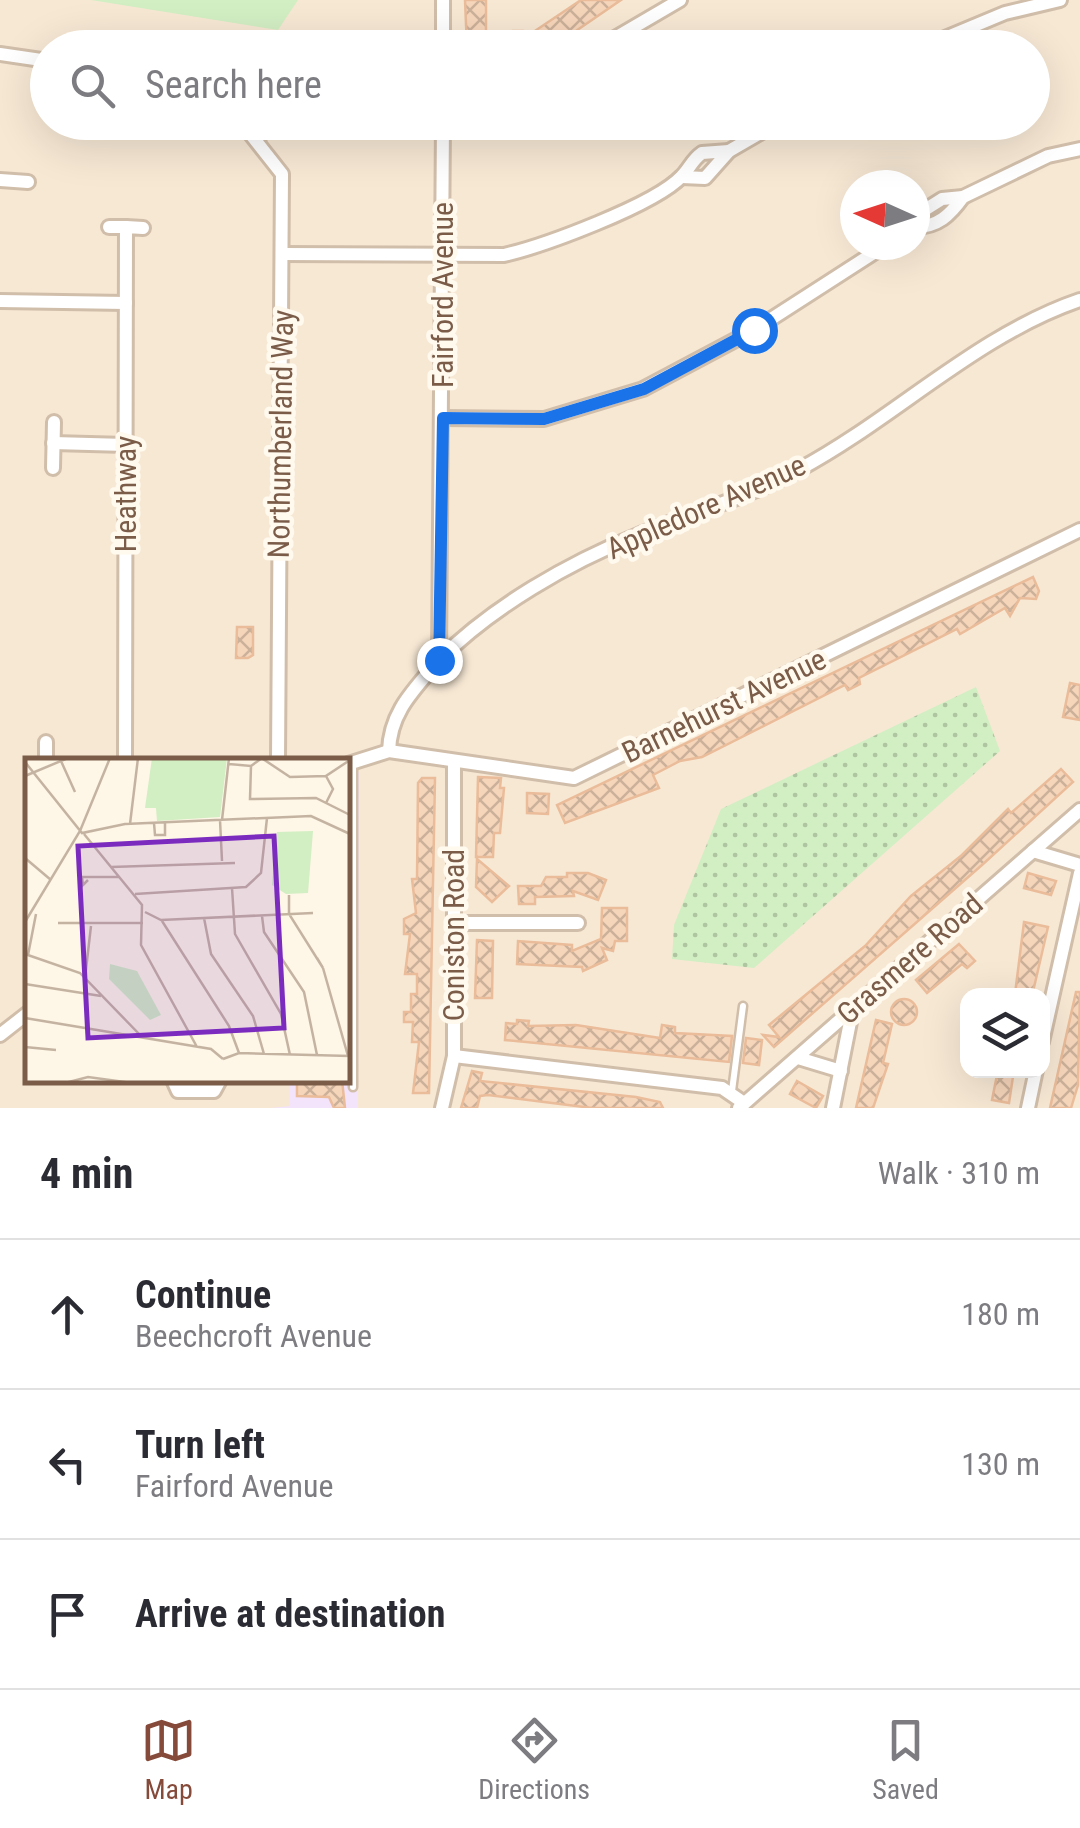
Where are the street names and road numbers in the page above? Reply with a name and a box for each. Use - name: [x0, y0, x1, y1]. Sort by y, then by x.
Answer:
- street label: Fairford Avenue: [425, 202, 460, 388]
- street label: Northumberland Way: [261, 309, 300, 559]
- street label: Heathway: [108, 436, 143, 552]
- street label: Appledore Avenue: [601, 447, 811, 566]
- street label: Barnehurst Avenue: [616, 641, 831, 770]
- street label: Coniston Road: [436, 849, 471, 1021]
- street label: Grasmere Road: [830, 886, 989, 1031]

